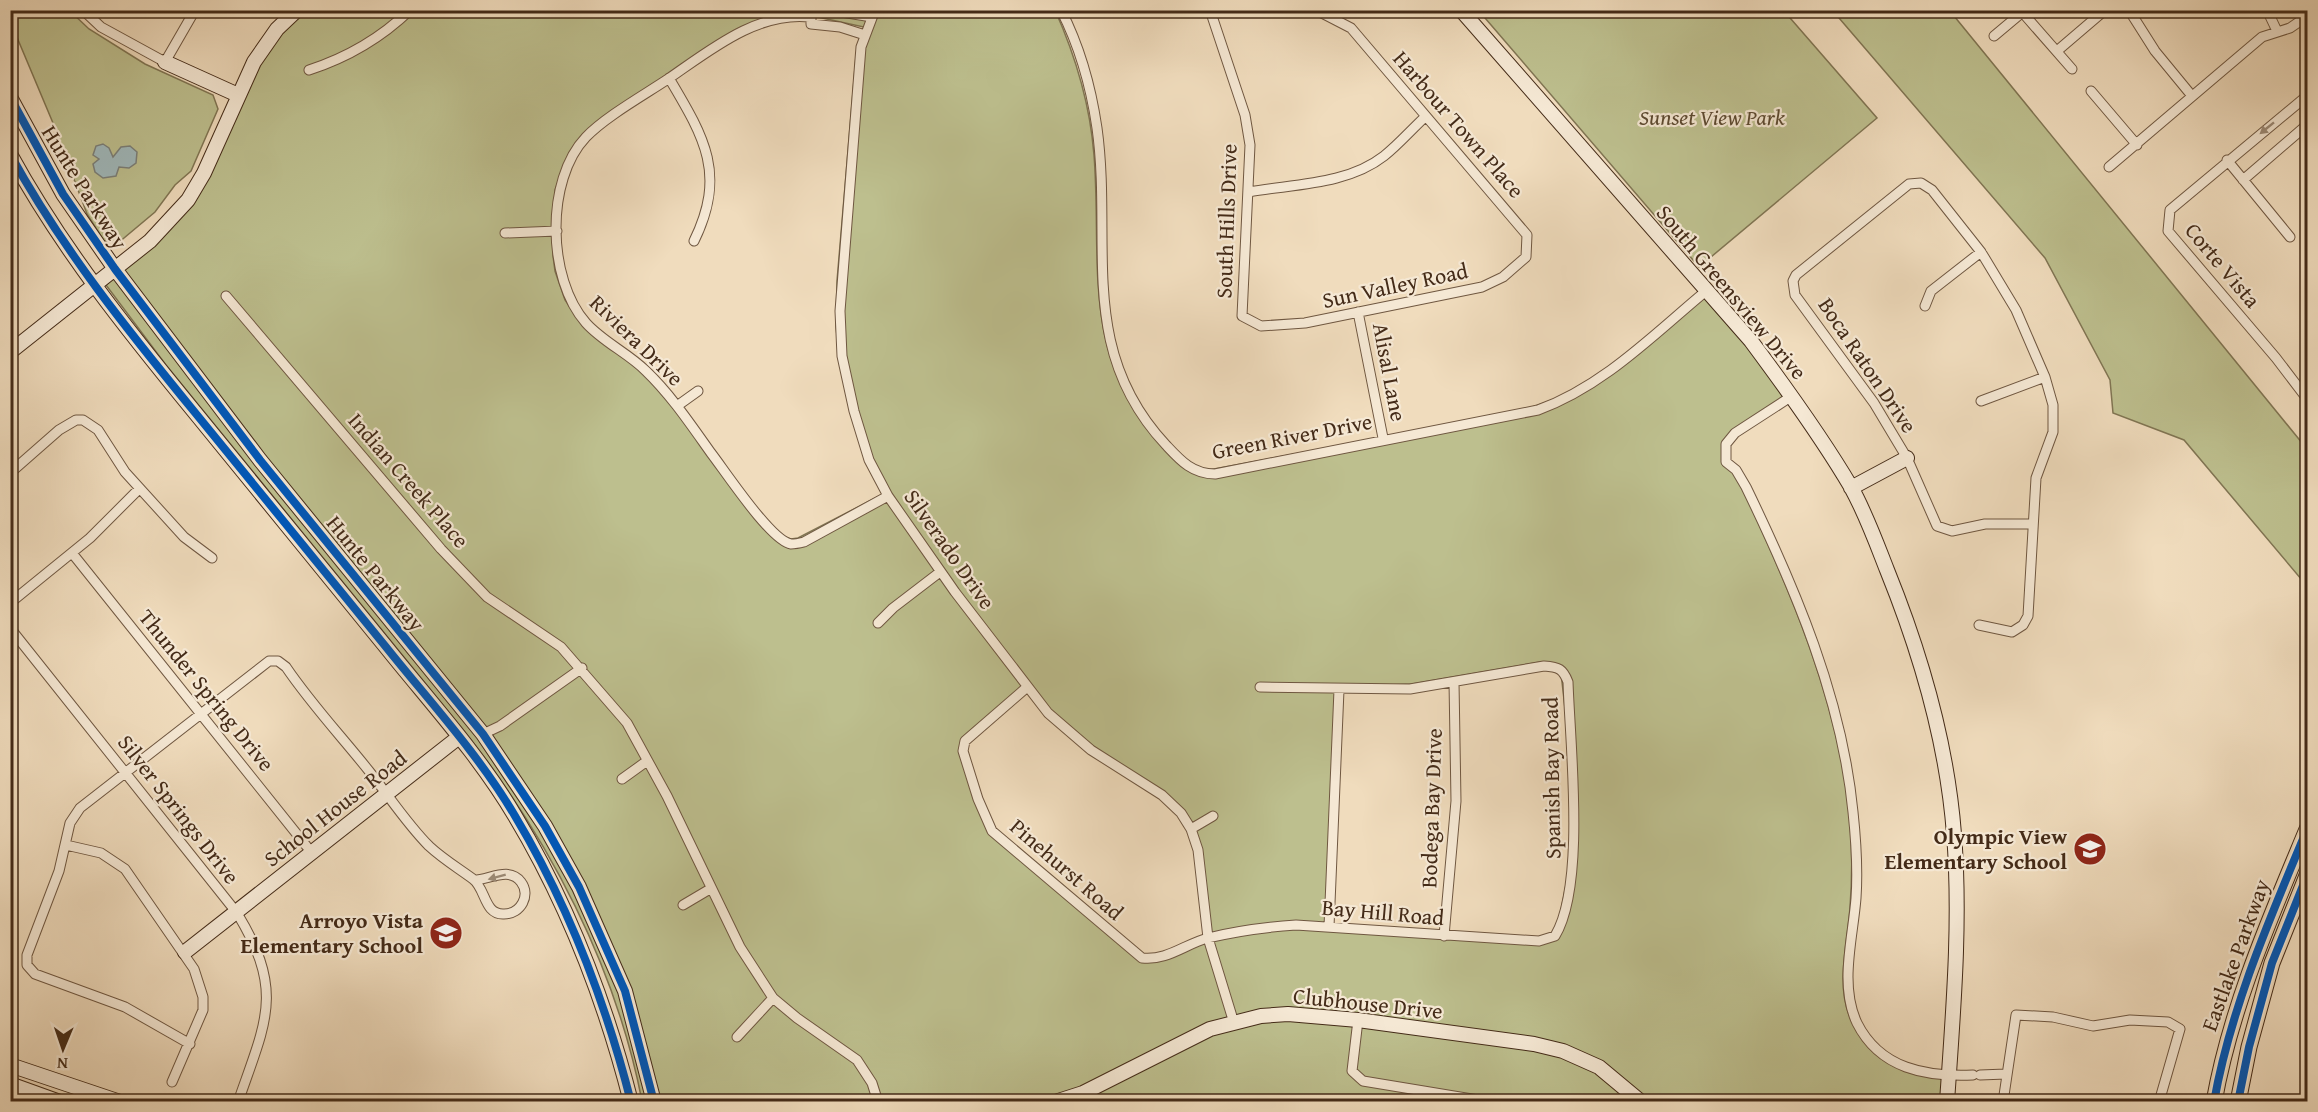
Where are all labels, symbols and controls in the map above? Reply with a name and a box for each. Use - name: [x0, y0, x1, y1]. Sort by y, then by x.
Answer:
- street label: Harbour Town Place: [1386, 43, 1532, 205]
- park label: Sunset View Park: [1639, 101, 1786, 133]
- street label: Hunte Parkway: [34, 119, 136, 255]
- one-way arrow: [2259, 121, 2275, 134]
- street label: South Hills Drive: [1207, 143, 1245, 299]
- street label: South Greensview Drive: [1649, 198, 1815, 386]
- street label: Corte Vista: [2178, 215, 2269, 315]
- street label: Sun Valley Road: [1319, 254, 1471, 316]
- street label: Riviera Drive: [583, 287, 691, 393]
- street label: Boca Raton Drive: [1811, 291, 1925, 439]
- street label: Alisal Lane: [1365, 320, 1415, 424]
- street label: Indian Creek Place: [341, 405, 477, 555]
- street label: Green River Drive: [1209, 405, 1375, 467]
- street label: Silverado Drive: [897, 482, 1003, 616]
- street label: Hunte Parkway: [319, 508, 433, 638]
- street label: Thunder Spring Drive: [132, 602, 282, 778]
- street label: Spanish Bay Road: [1534, 696, 1568, 859]
- street label: Silver Springs Drive: [110, 727, 248, 891]
- street label: Bodega Bay Drive: [1412, 727, 1450, 889]
- street label: School House Road: [257, 742, 413, 874]
- street label: Pinehurst Road: [1003, 811, 1131, 928]
- place label: Olympic View Elementary School: [1885, 820, 2067, 877]
- school or university icon: Olympic View Elementary School: [2072, 831, 2108, 867]
- one-way arrow: [488, 872, 506, 882]
- street label: Eastlake Parkway: [2193, 874, 2277, 1035]
- street label: Bay Hill Road: [1320, 891, 1446, 933]
- place label: Arroyo Vista Elementary School: [241, 904, 424, 961]
- school or university icon: Arroyo Vista Elementary School: [428, 915, 464, 951]
- street label: Clubhouse Drive: [1292, 979, 1444, 1027]
- north arrow: [33, 1019, 93, 1079]
- text: N: [56, 1052, 68, 1076]

